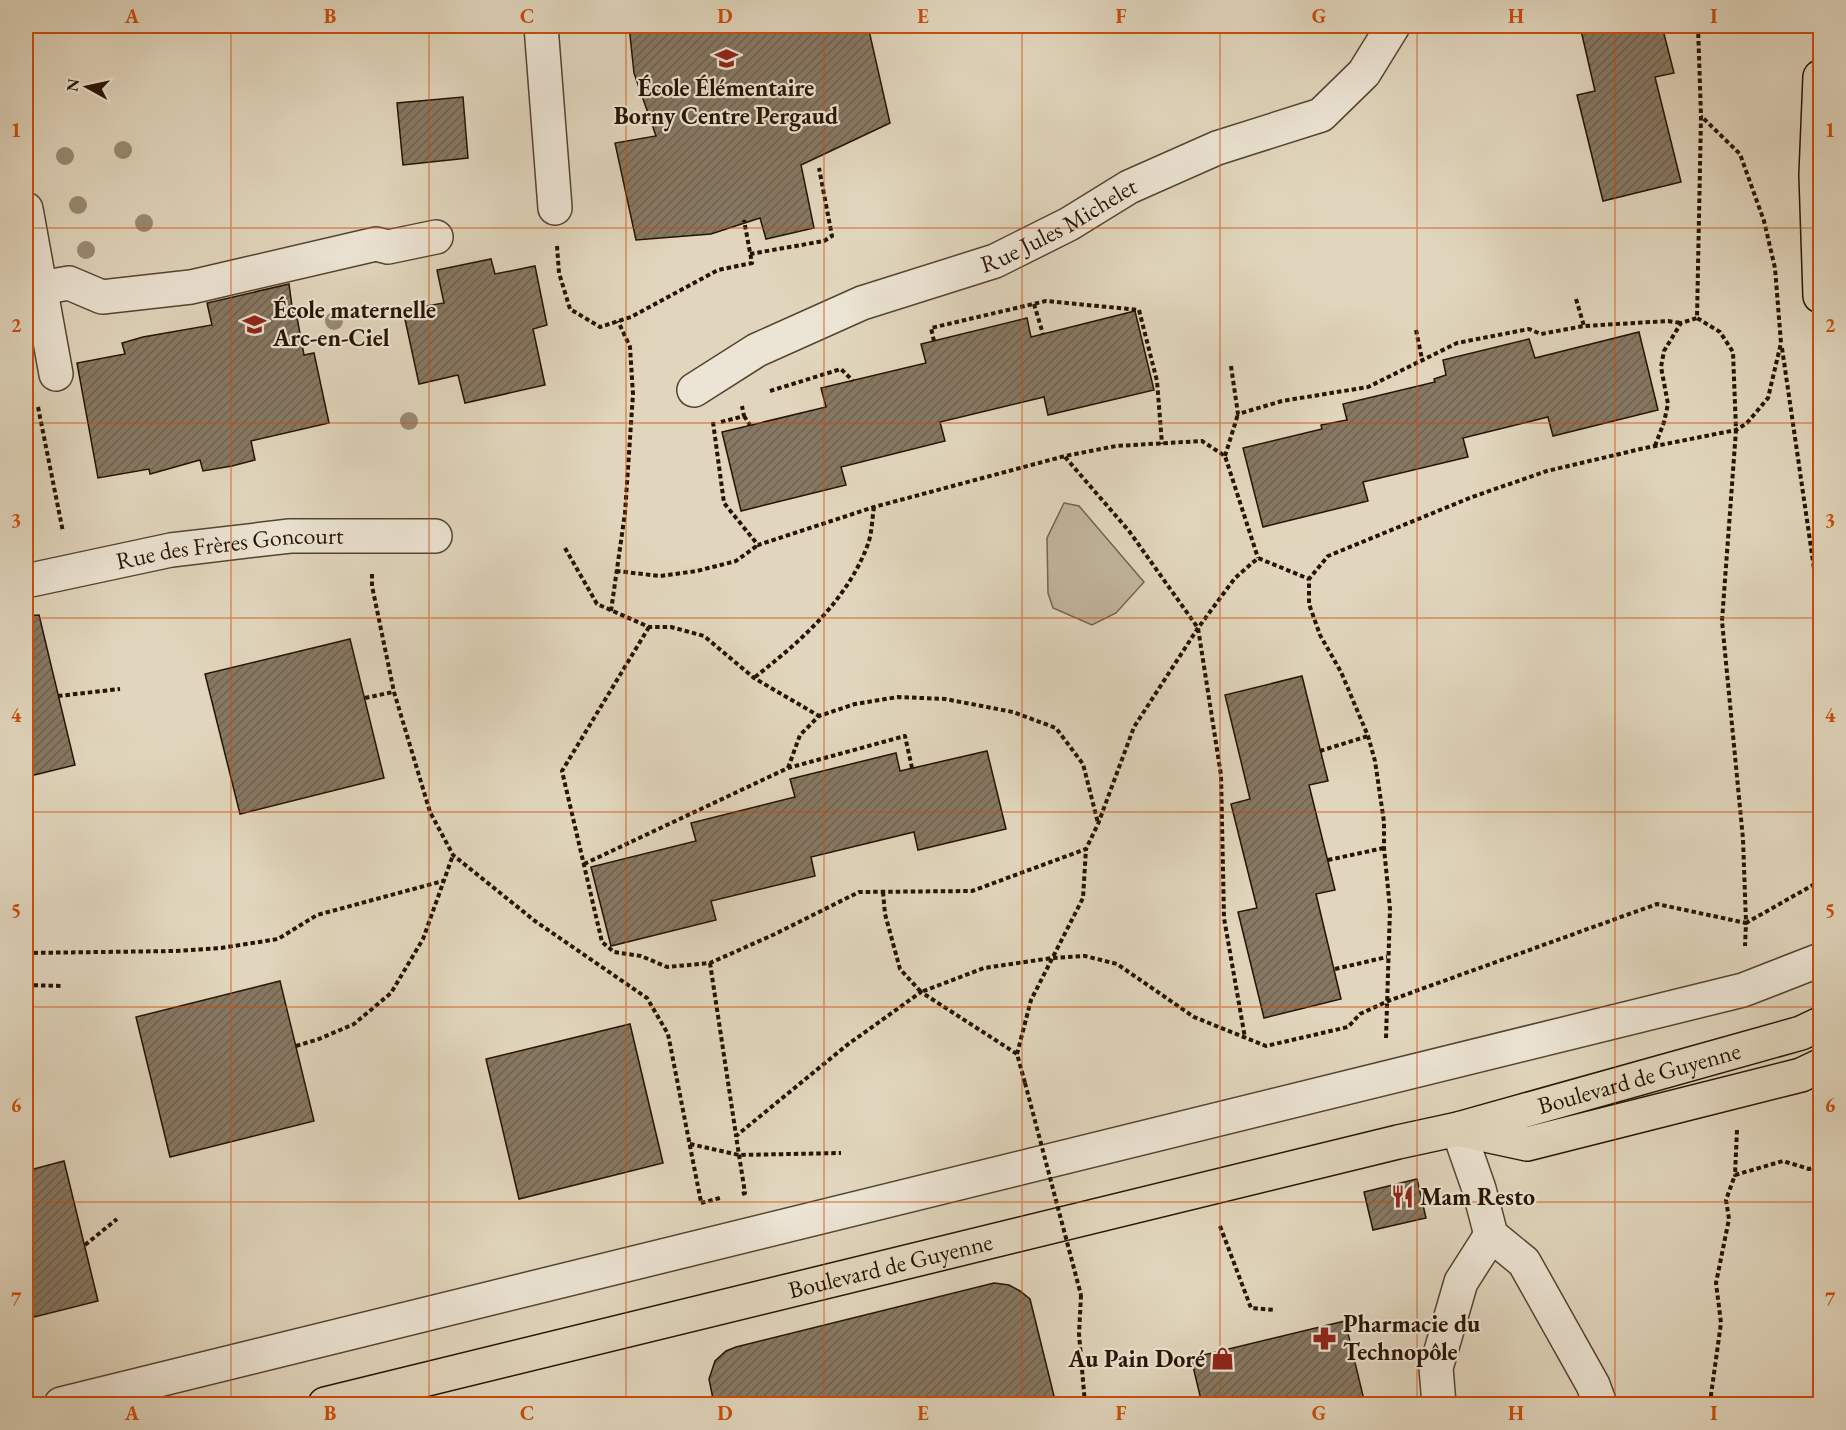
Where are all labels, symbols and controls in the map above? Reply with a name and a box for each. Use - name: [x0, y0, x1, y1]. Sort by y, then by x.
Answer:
- text: A: [124, 3, 140, 29]
- text: B: [324, 3, 336, 29]
- text: C: [520, 3, 534, 29]
- text: D: [717, 3, 733, 29]
- text: E: [917, 3, 929, 29]
- text: F: [1116, 3, 1127, 29]
- text: G: [1312, 3, 1326, 29]
- text: H: [1508, 3, 1524, 29]
- text: I: [1710, 3, 1718, 29]
- school or university icon: École Élémentaire Borny Centre Pergaud: [713, 45, 739, 71]
- north arrow: [57, 57, 117, 117]
- place label: École Élémentaire Borny Centre Pergaud: [614, 72, 839, 132]
- text: N: [61, 77, 84, 93]
- text: 1: [11, 117, 21, 143]
- text: 1: [1825, 117, 1835, 143]
- street label: Rue Jules Michelet: [977, 169, 1142, 280]
- place label: École maternelle Arc-en-Ciel: [272, 294, 436, 353]
- school or university icon: École maternelle Arc-en-Ciel: [242, 311, 268, 337]
- text: 2: [11, 312, 22, 338]
- text: 2: [1825, 312, 1836, 338]
- text: 3: [11, 507, 21, 533]
- text: 3: [1825, 507, 1835, 533]
- street label: Rue des Frères Goncourt: [113, 520, 344, 576]
- text: 4: [11, 702, 22, 728]
- text: 4: [1825, 702, 1836, 728]
- text: 5: [11, 897, 21, 923]
- text: 5: [1825, 897, 1835, 923]
- street label: Boulevard de Guyenne: [1534, 1035, 1744, 1121]
- text: 6: [11, 1092, 22, 1118]
- text: 6: [1825, 1092, 1836, 1118]
- place label: Mam Resto: [1420, 1181, 1535, 1212]
- restaurant icon: Mam Resto: [1389, 1184, 1415, 1210]
- street label: Boulevard de Guyenne: [785, 1226, 995, 1305]
- text: 7: [11, 1286, 22, 1312]
- text: 7: [1825, 1286, 1836, 1312]
- place label: Pharmacie du Technopôle: [1343, 1308, 1481, 1367]
- pharmacy icon: Pharmacie du Technopôle: [1312, 1325, 1338, 1351]
- place label: Au Pain Doré: [1067, 1343, 1205, 1374]
- shop icon: Au Pain Doré: [1210, 1346, 1236, 1372]
- text: A: [124, 1400, 140, 1426]
- text: B: [324, 1400, 336, 1426]
- text: C: [520, 1400, 534, 1426]
- text: D: [717, 1400, 733, 1426]
- text: E: [917, 1400, 929, 1426]
- text: F: [1116, 1400, 1127, 1426]
- text: G: [1312, 1400, 1326, 1426]
- text: H: [1508, 1400, 1524, 1426]
- text: I: [1710, 1400, 1718, 1426]

